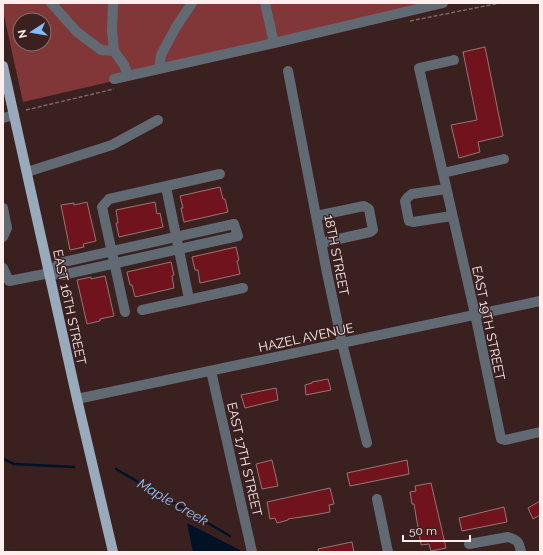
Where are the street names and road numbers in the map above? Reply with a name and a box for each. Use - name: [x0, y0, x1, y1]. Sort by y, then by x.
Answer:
- street label: 18TH STREET: [321, 213, 352, 297]
- street label: EAST 16TH STREET: [50, 248, 89, 366]
- street label: EAST 19TH STREET: [469, 265, 508, 382]
- street label: HAZEL AVENUE: [257, 320, 355, 355]
- street label: EAST 17TH STREET: [224, 401, 265, 518]

